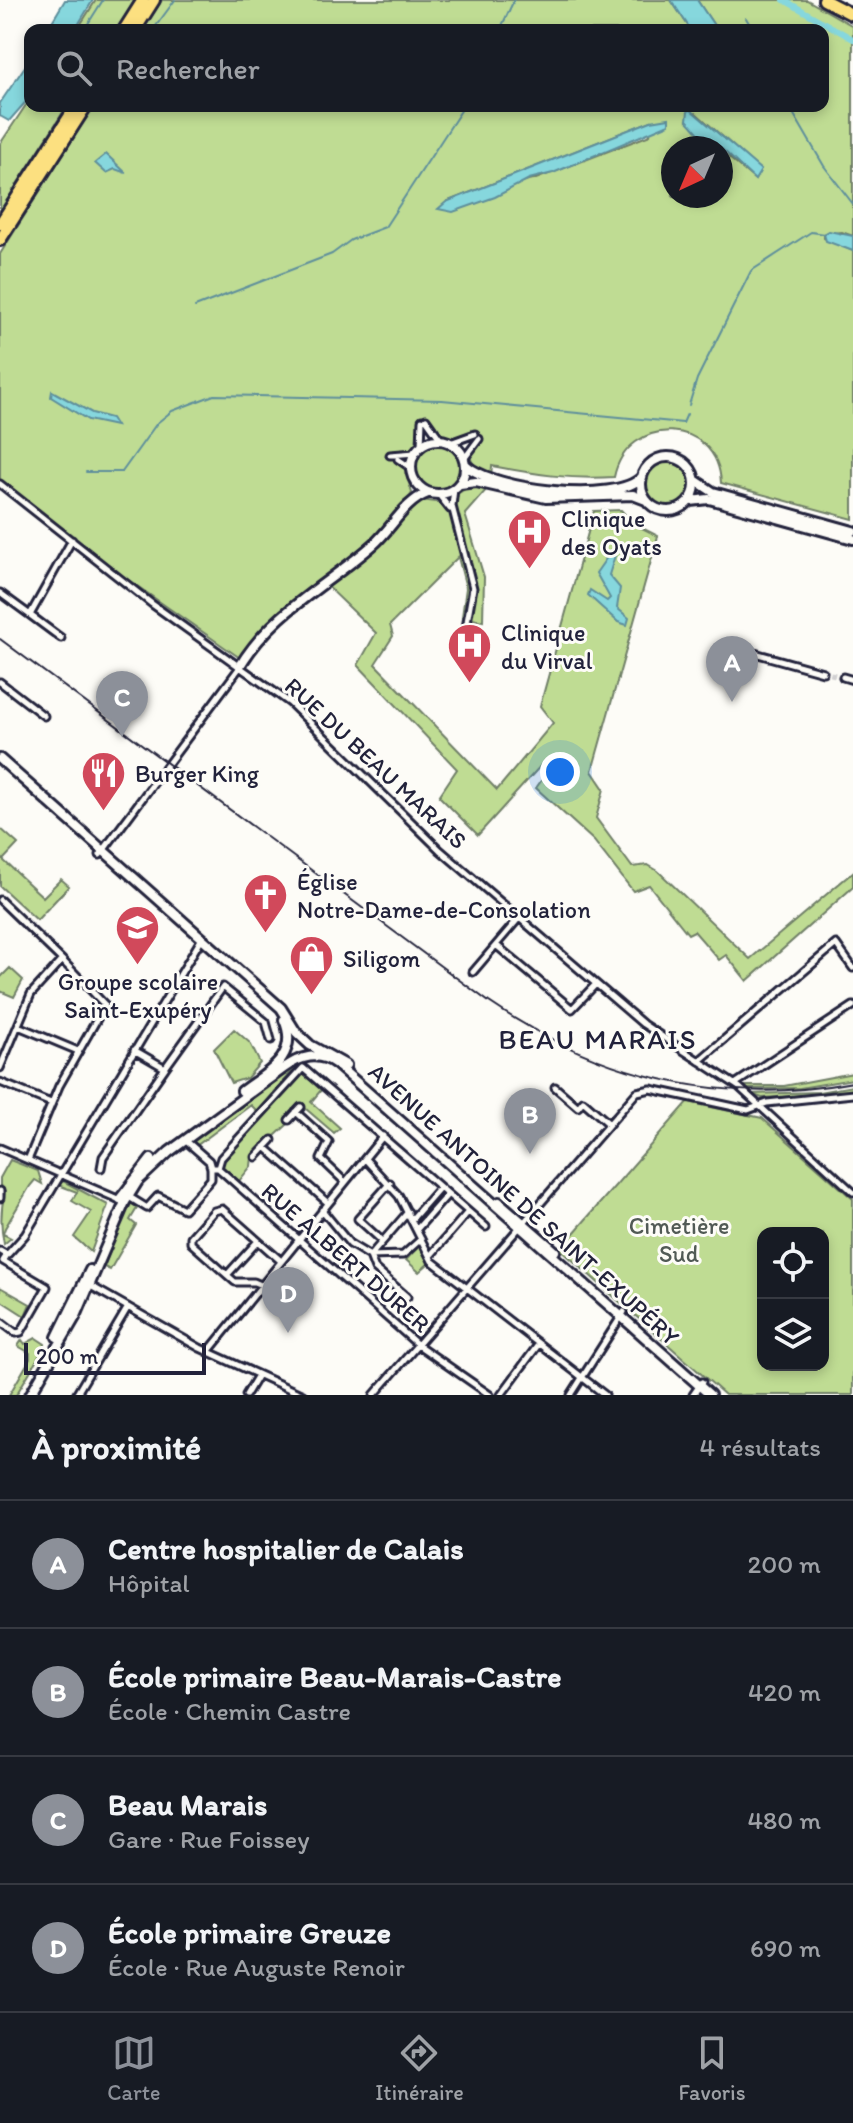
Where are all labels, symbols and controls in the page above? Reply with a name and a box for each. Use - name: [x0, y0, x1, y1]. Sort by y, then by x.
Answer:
- search box: [24, 24, 829, 112]
- icon: search: [52, 46, 96, 90]
- text: Rechercher: [116, 50, 260, 87]
- north arrow: [661, 136, 733, 208]
- place label: Clinique des Oyats: [561, 504, 662, 561]
- hospital icon: Clinique des Oyats: [506, 508, 554, 571]
- place label: Clinique du Virval: [501, 618, 593, 675]
- hospital icon: Clinique du Virval: [446, 622, 494, 685]
- pin: A: [706, 636, 758, 702]
- pin: C: [96, 671, 148, 737]
- street label: RUE DU BEAU MARAIS: [279, 671, 473, 855]
- restaurant icon: Burger King: [80, 749, 128, 812]
- your location: [540, 752, 580, 792]
- place label: Burger King: [135, 759, 260, 788]
- place label: Église Notre-Dame-de-Consolation: [297, 867, 591, 924]
- church icon: Église Notre-Dame-de-Consolation: [242, 871, 290, 934]
- school or university icon: Groupe scolaire Saint-Exupéry: [114, 903, 162, 966]
- shop icon: Siligom: [288, 934, 336, 997]
- place label: Siligom: [343, 944, 420, 973]
- place label: Groupe scolaire Saint-Exupéry: [58, 967, 218, 1024]
- district label: BEAU MARAIS: [499, 1022, 697, 1056]
- street label: AVENUE ANTOINE DE SAINT-EXUPÉRY: [363, 1057, 686, 1352]
- pin: B: [504, 1088, 556, 1154]
- street label: RUE ALBERT DURER: [256, 1176, 436, 1338]
- park label: Cimetière Sud: [629, 1211, 729, 1268]
- map controls: [757, 1227, 829, 1371]
- button: locate: [757, 1227, 829, 1299]
- pin: D: [262, 1267, 314, 1333]
- button: layers: [757, 1299, 829, 1371]
- scale bar: [24, 1339, 206, 1375]
- text: 200 m: [36, 1343, 98, 1370]
- text: À proximité: [32, 1427, 201, 1468]
- text: 4 résultats: [700, 1431, 821, 1463]
- text: Centre hospitalier de Calais: [108, 1530, 464, 1567]
- text: A: [50, 1548, 66, 1580]
- text: 200 m: [748, 1548, 821, 1580]
- text: Hôpital: [108, 1567, 190, 1599]
- text: École primaire Beau-Marais-Castre: [108, 1658, 561, 1695]
- text: B: [50, 1676, 66, 1708]
- text: 420 m: [748, 1676, 821, 1708]
- text: École · Chemin Castre: [108, 1695, 351, 1727]
- text: Beau Marais: [108, 1786, 267, 1823]
- text: C: [50, 1804, 66, 1836]
- text: 480 m: [747, 1804, 821, 1836]
- text: Gare · Rue Foissey: [108, 1823, 310, 1855]
- text: École primaire Greuze: [108, 1914, 391, 1951]
- text: D: [49, 1932, 67, 1964]
- text: 690 m: [750, 1932, 821, 1964]
- text: École · Rue Auguste Renoir: [108, 1951, 405, 1983]
- tab: Carte: [107, 2031, 160, 2106]
- tab: Itinéraire: [375, 2031, 464, 2106]
- tab: Favoris: [679, 2031, 746, 2106]

